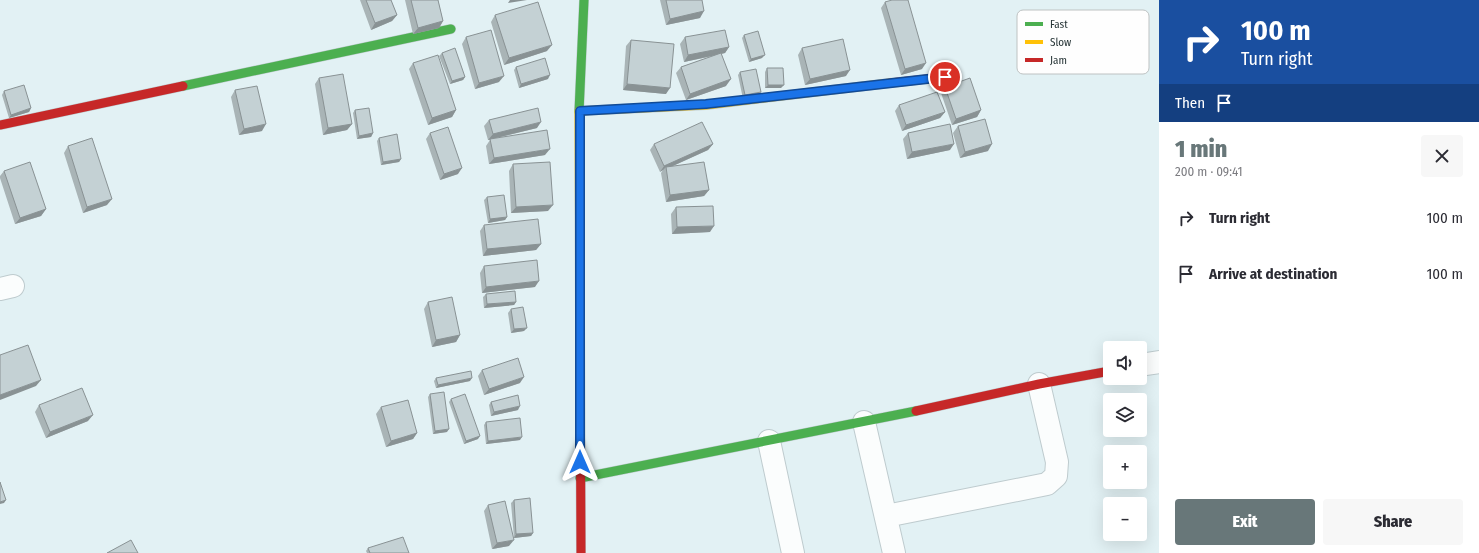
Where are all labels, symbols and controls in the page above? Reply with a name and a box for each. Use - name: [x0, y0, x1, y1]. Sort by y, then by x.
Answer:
- legend: [1017, 10, 1149, 74]
- text: 100 m: [1241, 14, 1311, 47]
- icon: right: [1175, 16, 1227, 68]
- text: Fast: [1050, 18, 1068, 31]
- text: Slow: [1050, 36, 1071, 49]
- text: Turn right: [1241, 48, 1313, 70]
- text: Jam: [1050, 54, 1067, 67]
- pin: [928, 60, 962, 94]
- icon: arrive: [934, 66, 956, 88]
- icon: arrive: [1213, 92, 1235, 114]
- text: Then: [1175, 94, 1205, 112]
- text: 1 min: [1175, 135, 1227, 163]
- button: close: [1421, 135, 1463, 177]
- text: 200 m · 09:41: [1175, 164, 1243, 179]
- icon: right: [1175, 207, 1197, 229]
- text: Turn right: [1209, 209, 1270, 227]
- text: 100 m: [1426, 209, 1463, 227]
- icon: arrive: [1175, 263, 1197, 285]
- text: Arrive at destination: [1209, 265, 1337, 283]
- text: 100 m: [1426, 265, 1463, 283]
- map controls: [1103, 341, 1147, 541]
- button: sound: [1103, 341, 1147, 385]
- button: layers: [1103, 393, 1147, 437]
- position arrow: [559, 441, 601, 483]
- button: +: [1103, 445, 1147, 489]
- button: −: [1103, 497, 1147, 541]
- button: Exit: [1175, 499, 1315, 545]
- button: Share: [1323, 499, 1463, 545]

